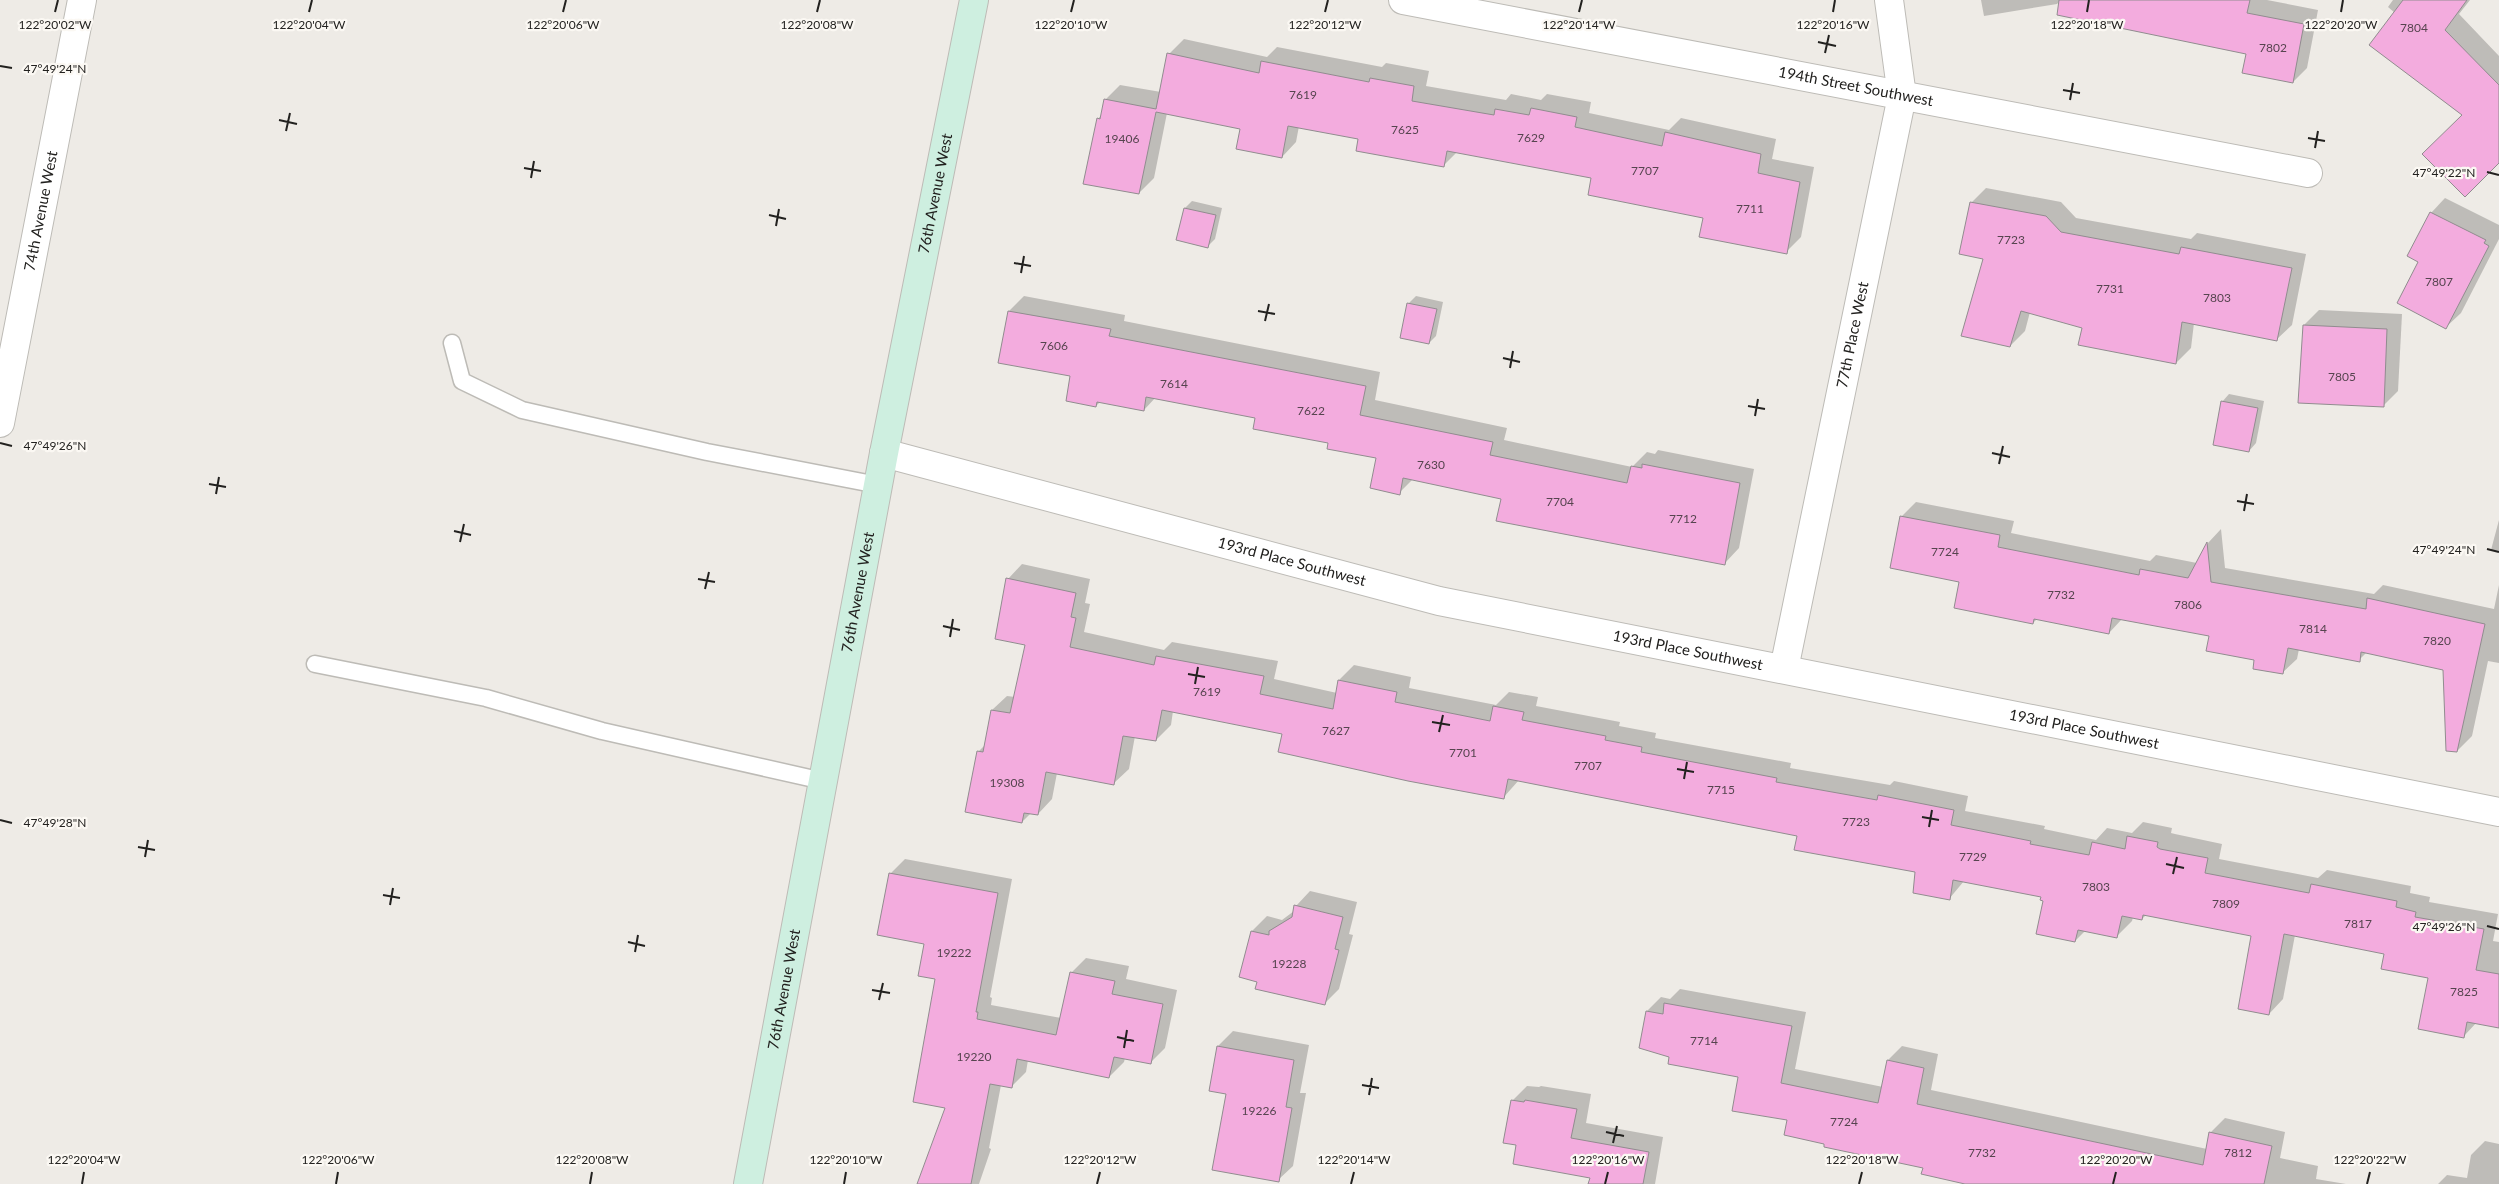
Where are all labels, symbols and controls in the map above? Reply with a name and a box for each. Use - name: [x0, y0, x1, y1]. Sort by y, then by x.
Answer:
- text: 122°20'02"W: [18, 17, 92, 32]
- text: 122°20'04"W: [272, 17, 346, 32]
- text: 122°20'06"W: [526, 17, 600, 32]
- text: 122°20'08"W: [780, 17, 854, 32]
- text: 122°20'10"W: [1034, 17, 1108, 32]
- text: 122°20'12"W: [1288, 17, 1362, 32]
- text: 122°20'14"W: [1542, 17, 1616, 32]
- text: 122°20'16"W: [1796, 17, 1870, 32]
- text: 122°20'18"W: [2050, 17, 2124, 32]
- text: 122°20'20"W: [2304, 17, 2378, 32]
- house number: 7804: [2400, 20, 2428, 35]
- house number: 7802: [2259, 40, 2287, 55]
- text: 47°49'24"N: [24, 61, 86, 76]
- street label: 194th Street Southwest: [1777, 62, 1936, 109]
- house number: 7619: [1289, 87, 1317, 102]
- house number: 7625: [1391, 122, 1419, 137]
- house number: 7629: [1517, 130, 1545, 145]
- street label: 76th Avenue West: [914, 131, 955, 255]
- house number: 19406: [1105, 131, 1139, 146]
- street label: 74th Avenue West: [20, 148, 61, 273]
- house number: 7707: [1631, 163, 1659, 178]
- text: 47°49'22"N: [2413, 165, 2475, 180]
- house number: 7711: [1736, 201, 1764, 216]
- house number: 7723: [1997, 232, 2025, 247]
- house number: 7807: [2425, 274, 2453, 289]
- street label: 77th Place West: [1832, 279, 1872, 390]
- house number: 7731: [2096, 281, 2124, 296]
- house number: 7803: [2203, 290, 2231, 305]
- house number: 7606: [1040, 338, 1068, 353]
- house number: 7805: [2328, 369, 2356, 384]
- house number: 7614: [1160, 376, 1188, 391]
- house number: 7622: [1297, 403, 1325, 418]
- text: 47°49'26"N: [24, 438, 86, 453]
- house number: 7630: [1417, 457, 1445, 472]
- house number: 7704: [1546, 494, 1574, 509]
- house number: 7712: [1669, 511, 1697, 526]
- street label: 76th Avenue West: [837, 530, 877, 654]
- street label: 193rd Place Southwest: [1216, 532, 1369, 589]
- text: 47°49'24"N: [2413, 542, 2475, 557]
- house number: 7724: [1931, 544, 1959, 559]
- house number: 7732: [2047, 587, 2075, 602]
- house number: 7806: [2174, 597, 2202, 612]
- house number: 7814: [2299, 621, 2327, 636]
- street label: 193rd Place Southwest: [1611, 626, 1765, 673]
- house number: 7820: [2423, 633, 2451, 648]
- house number: 7619: [1193, 684, 1221, 699]
- street label: 193rd Place Southwest: [2008, 705, 2161, 752]
- house number: 7627: [1322, 723, 1350, 738]
- house number: 7701: [1449, 745, 1477, 760]
- house number: 7707: [1574, 758, 1602, 773]
- house number: 19308: [990, 775, 1024, 790]
- house number: 7715: [1707, 782, 1735, 797]
- house number: 7723: [1842, 814, 1870, 829]
- text: 47°49'28"N: [24, 815, 86, 830]
- house number: 7729: [1959, 849, 1987, 864]
- house number: 7803: [2082, 879, 2110, 894]
- house number: 7809: [2212, 896, 2240, 911]
- house number: 7817: [2344, 916, 2372, 931]
- text: 47°49'26"N: [2413, 919, 2475, 934]
- street label: 76th Avenue West: [763, 927, 803, 1051]
- house number: 19222: [937, 945, 971, 960]
- house number: 19228: [1272, 956, 1306, 971]
- house number: 7825: [2450, 984, 2478, 999]
- house number: 7714: [1690, 1033, 1718, 1048]
- house number: 19220: [957, 1049, 991, 1064]
- house number: 19226: [1242, 1103, 1276, 1118]
- house number: 7724: [1830, 1114, 1858, 1129]
- house number: 7732: [1968, 1145, 1996, 1160]
- house number: 7812: [2224, 1145, 2252, 1160]
- text: 122°20'04"W: [47, 1152, 121, 1167]
- text: 122°20'06"W: [301, 1152, 375, 1167]
- text: 122°20'08"W: [555, 1152, 629, 1167]
- text: 122°20'10"W: [809, 1152, 883, 1167]
- text: 122°20'12"W: [1063, 1152, 1137, 1167]
- text: 122°20'14"W: [1317, 1152, 1391, 1167]
- text: 122°20'16"W: [1571, 1152, 1645, 1167]
- text: 122°20'18"W: [1825, 1152, 1899, 1167]
- text: 122°20'20"W: [2079, 1152, 2153, 1167]
- text: 122°20'22"W: [2333, 1152, 2407, 1167]

